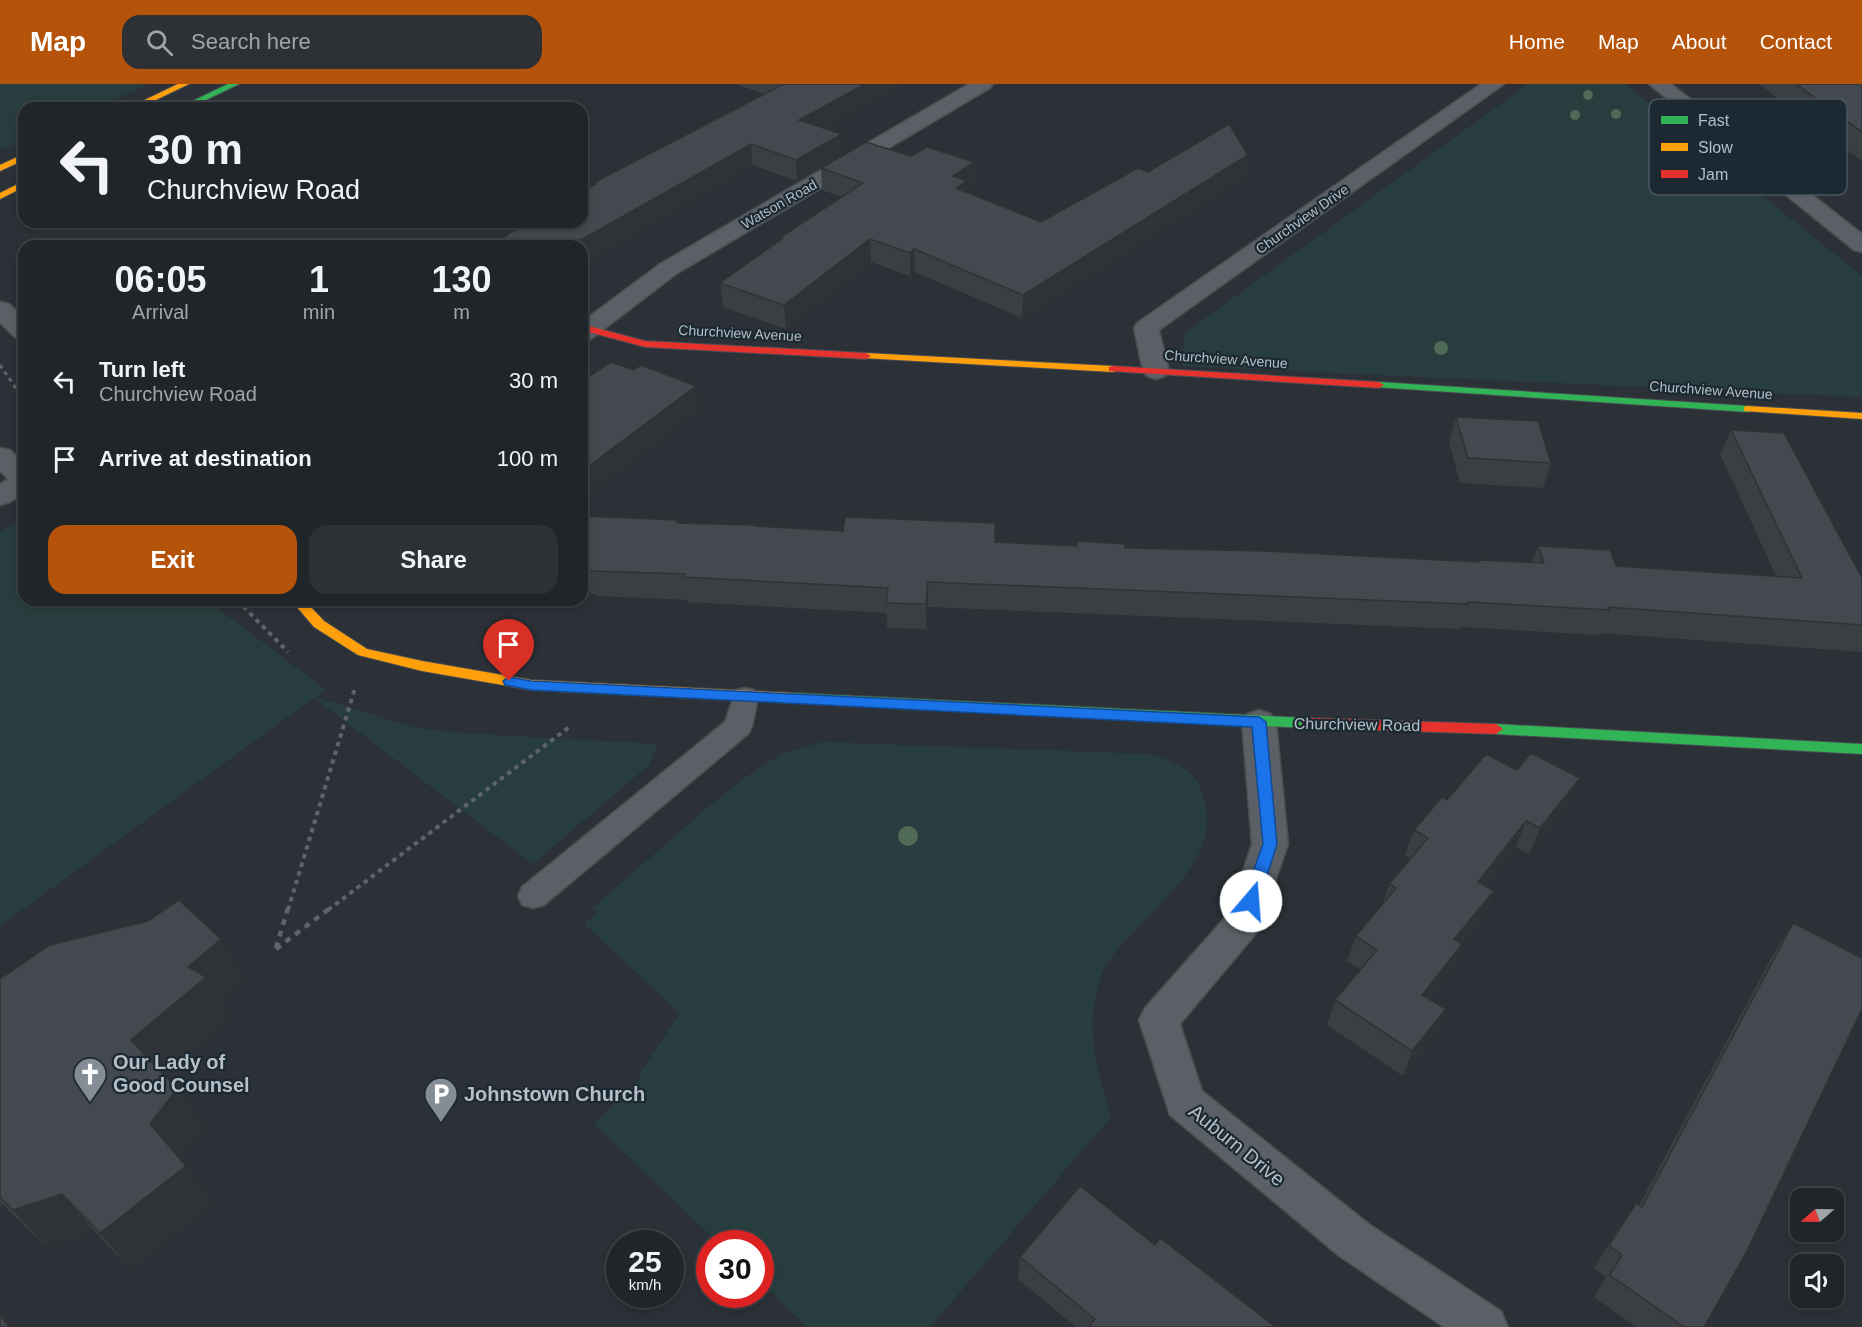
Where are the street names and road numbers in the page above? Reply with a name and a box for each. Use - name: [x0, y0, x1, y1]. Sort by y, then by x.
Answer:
- street label: Watson Road: [738, 176, 820, 232]
- street label: Churchview Drive: [1252, 181, 1352, 257]
- street label: Churchview Avenue: [678, 322, 802, 344]
- street label: Churchview Avenue: [1164, 347, 1288, 371]
- street label: Churchview Avenue: [1649, 378, 1773, 402]
- street label: Churchview Road: [1294, 715, 1420, 734]
- street label: Auburn Drive: [1185, 1100, 1289, 1190]

